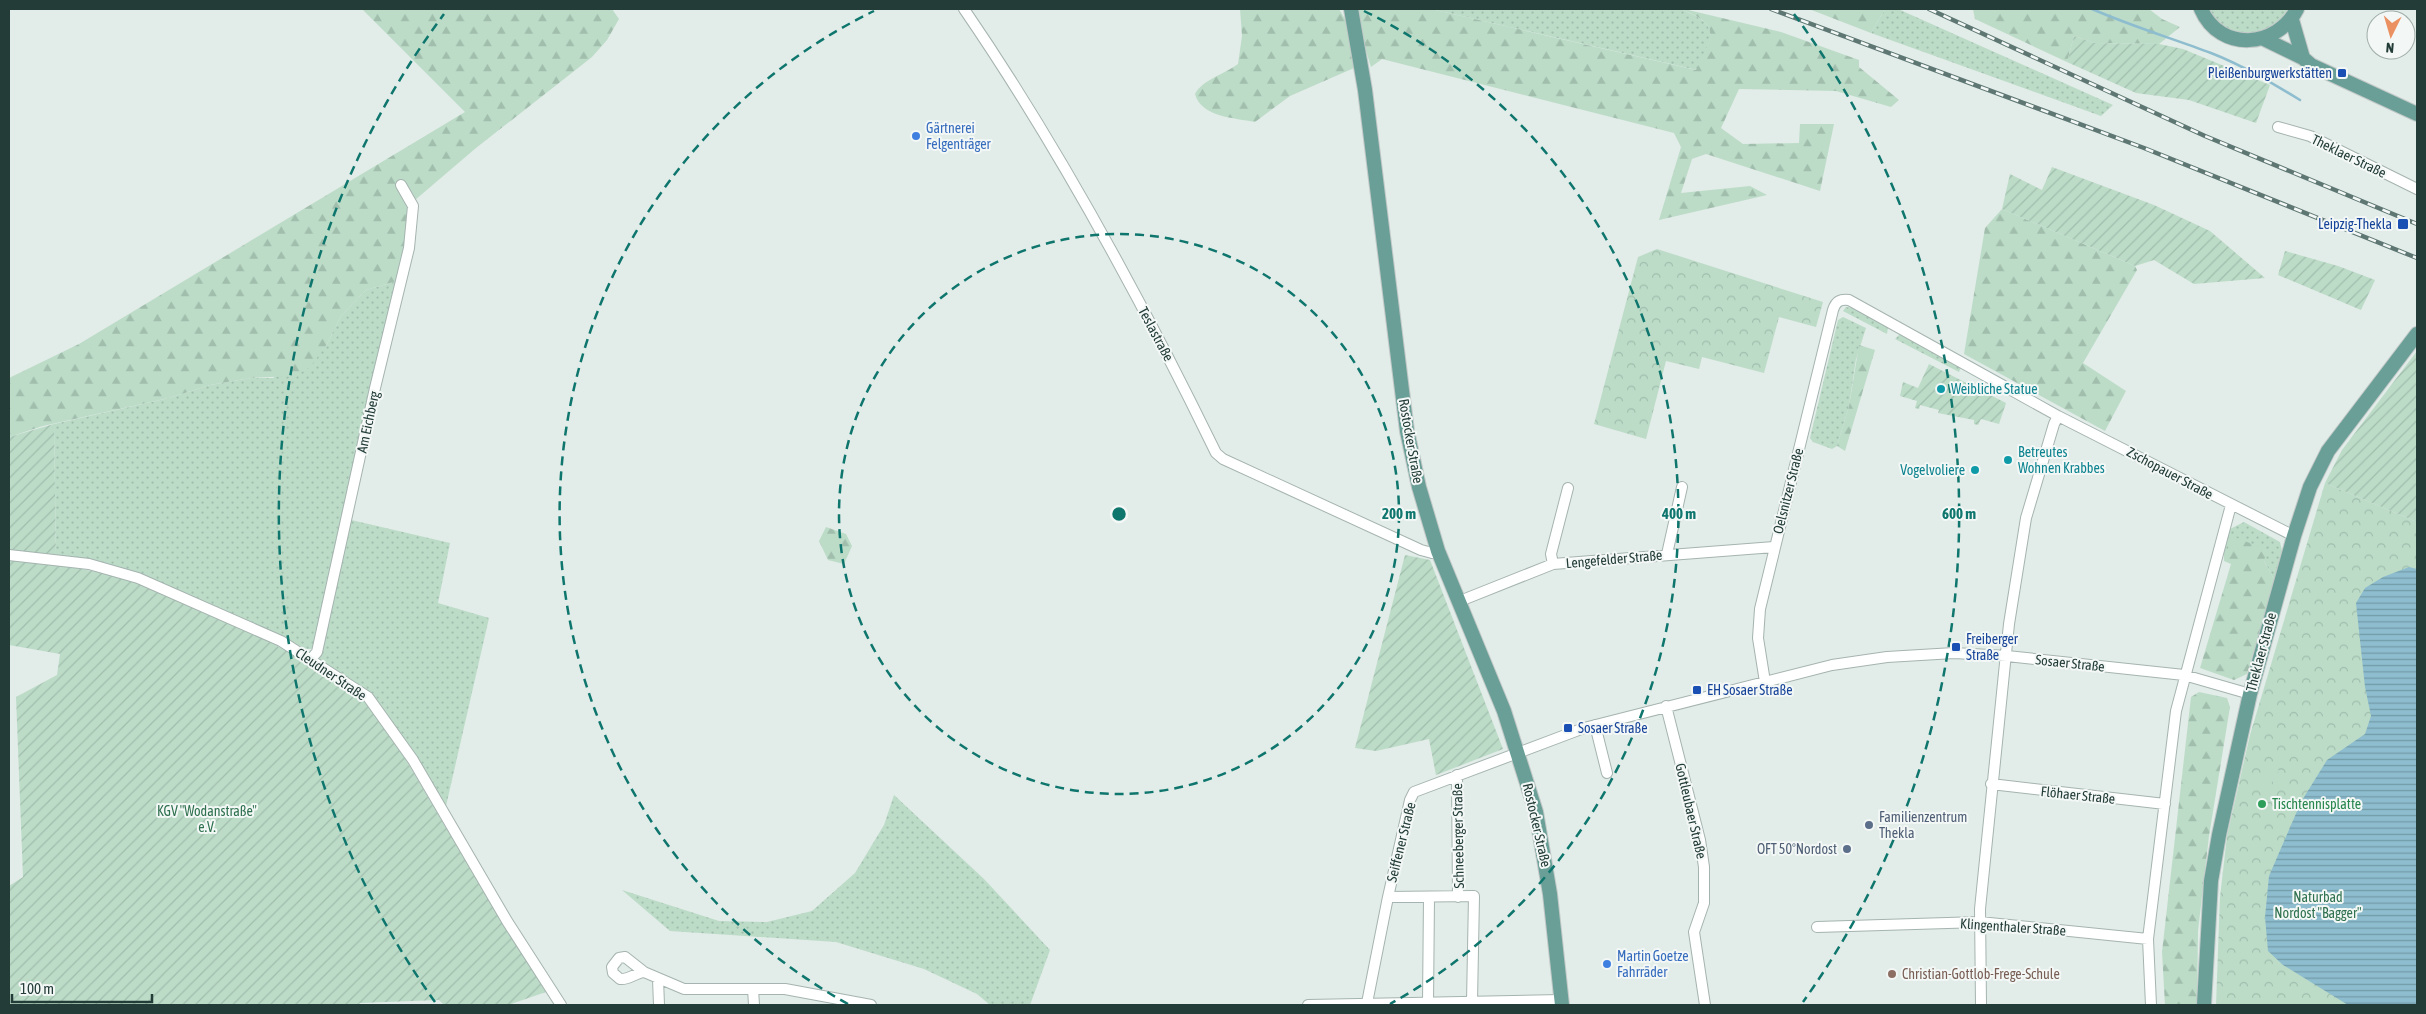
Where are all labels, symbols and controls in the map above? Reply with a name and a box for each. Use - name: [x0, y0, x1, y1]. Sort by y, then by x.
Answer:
- north arrow: [2366, 10, 2416, 60]
- text: N: [2385, 40, 2395, 56]
- place label: Pleißenburgwerkstätten: [2208, 65, 2332, 81]
- marker: Pleißenburgwerkstätten: [2336, 67, 2348, 79]
- place label: Gärtnerei Felgenträger: [926, 120, 992, 152]
- marker: Gärtnerei Felgenträger: [910, 130, 922, 142]
- street label: Theklaer Straße: [2309, 131, 2389, 181]
- place label: Leipzig-Thekla: [2318, 216, 2392, 232]
- marker: Leipzig-Thekla: [2396, 217, 2410, 231]
- street label: Teslastraße: [1135, 304, 1177, 364]
- place label: Weibliche Statue: [1951, 381, 2038, 397]
- marker: Weibliche Statue: [1935, 383, 1947, 395]
- street label: Am Eichberg: [354, 390, 382, 454]
- street label: Rostocker Straße: [1396, 397, 1426, 485]
- place label: Betreutes Wohnen Krabbes: [2018, 444, 2105, 476]
- street label: Zschopauer Straße: [2124, 444, 2216, 502]
- street label: Oelsnitzer Straße: [1770, 446, 1806, 536]
- marker: Betreutes Wohnen Krabbes: [2002, 454, 2014, 466]
- place label: Vogelvoliere: [1900, 462, 1965, 478]
- marker: Vogelvoliere: [1969, 464, 1981, 476]
- centre of rings: [1110, 505, 1128, 523]
- text: 200 m: [1382, 505, 1416, 522]
- text: 400 m: [1661, 505, 1696, 522]
- text: 600 m: [1942, 505, 1976, 522]
- street label: Lengefelder Straße: [1565, 547, 1663, 571]
- street label: Theklaer Straße: [2243, 611, 2279, 693]
- place label: Freiberger Straße: [1966, 631, 2019, 663]
- marker: Freiberger Straße: [1950, 641, 1962, 653]
- street label: Cleudner Straße: [293, 644, 369, 704]
- street label: Sosaer Straße: [2035, 651, 2105, 675]
- place label: EH Sosaer Straße: [1707, 682, 1793, 698]
- marker: EH Sosaer Straße: [1691, 684, 1703, 696]
- place label: Sosaer Straße: [1578, 720, 1648, 736]
- marker: Sosaer Straße: [1562, 722, 1574, 734]
- street label: Gottleubaer Straße: [1672, 762, 1710, 860]
- street label: Rostocker Straße: [1520, 781, 1554, 869]
- street label: Schneeberger Straße: [1449, 783, 1467, 889]
- street label: Flöhaer Straße: [2040, 783, 2116, 807]
- place label: Tischtennisplatte: [2272, 796, 2361, 812]
- marker: Tischtennisplatte: [2256, 798, 2268, 810]
- street label: Seiffener Straße: [1383, 800, 1419, 884]
- park label: KGV "Wodanstraße" e.V.: [157, 803, 257, 835]
- place label: Familienzentrum Thekla: [1879, 809, 1967, 841]
- marker: Familienzentrum Thekla: [1863, 819, 1875, 831]
- place label: OFT 50°Nordost: [1757, 841, 1837, 857]
- marker: OFT 50°Nordost: [1841, 843, 1853, 855]
- park label: Naturbad Nordost "Bagger": [2274, 889, 2362, 921]
- street label: Klingenthaler Straße: [1960, 915, 2066, 939]
- place label: Martin Goetze Fahrräder: [1617, 948, 1688, 980]
- marker: Martin Goetze Fahrräder: [1601, 958, 1613, 970]
- place label: Christian-Gottlob-Frege-Schule: [1902, 966, 2060, 982]
- marker: Christian-Gottlob-Frege-Schule: [1886, 968, 1898, 980]
- scale bar: [12, 972, 152, 1004]
- text: 100 m: [20, 980, 54, 997]

